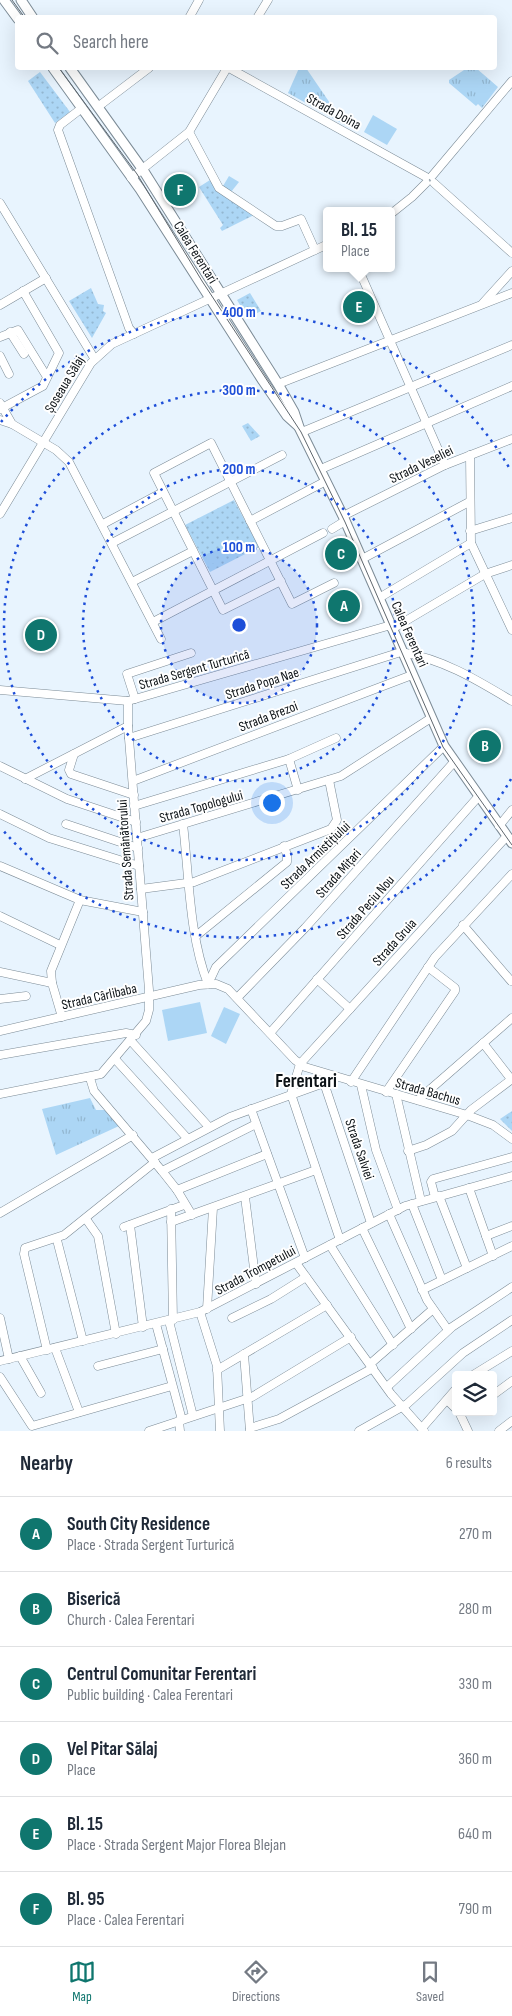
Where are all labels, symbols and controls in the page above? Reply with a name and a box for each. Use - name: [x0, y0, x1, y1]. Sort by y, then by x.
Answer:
- search box: [15, 15, 497, 70]
- icon: search: [33, 29, 61, 57]
- text: Search here: [73, 31, 149, 54]
- street label: Strada Doina: [304, 90, 364, 133]
- pin: F: [164, 171, 196, 209]
- popup: [323, 207, 395, 272]
- street label: Calea Ferentari: [170, 218, 221, 287]
- text: Bl. 15: [341, 219, 377, 242]
- text: Place: [341, 242, 370, 261]
- pin: E: [343, 288, 375, 326]
- text: 400 m: [222, 303, 256, 322]
- street label: Șoseaua Sălaj: [41, 353, 88, 416]
- text: 300 m: [222, 381, 256, 400]
- street label: Strada Veseliei: [387, 442, 456, 487]
- text: 200 m: [222, 460, 256, 479]
- pin: C: [325, 535, 357, 573]
- text: 100 m: [223, 538, 255, 557]
- pin: A: [328, 587, 360, 625]
- street label: Calea Ferentari: [387, 599, 432, 670]
- pin: D: [25, 616, 57, 654]
- centre of rings: [230, 616, 248, 634]
- street label: Strada Sergent Turturică: [137, 646, 251, 693]
- street label: Strada Popa Nae: [223, 664, 301, 703]
- street label: Strada Brezoi: [236, 697, 300, 735]
- pin: B: [469, 727, 501, 765]
- street label: Strada Topologului: [157, 786, 245, 826]
- your location: [259, 790, 285, 816]
- street label: Strada Semănătorului: [113, 799, 138, 901]
- street label: Strada Armistițiului: [277, 818, 354, 893]
- street label: Strada Mițari: [312, 845, 365, 901]
- street label: Strada Peciu Nou: [333, 872, 398, 943]
- street label: Strada Gruia: [369, 915, 420, 969]
- street label: Strada Cârlibaba: [60, 980, 138, 1013]
- district label: Ferentari: [275, 1070, 337, 1093]
- street label: Strada Bachus: [393, 1074, 462, 1109]
- street label: Strada Salviei: [341, 1117, 378, 1182]
- street label: Strada Trompetului: [212, 1242, 298, 1299]
- map controls: [452, 1371, 497, 1416]
- button: layers: [452, 1371, 497, 1416]
- text: Nearby: [20, 1451, 73, 1476]
- text: 6 results: [446, 1454, 492, 1473]
- text: South City Residence: [67, 1513, 210, 1536]
- text: A: [32, 1525, 40, 1544]
- text: 270 m: [459, 1525, 492, 1544]
- text: Place · Strada Sergent Turturică: [67, 1536, 234, 1555]
- text: Biserică: [67, 1588, 121, 1611]
- text: B: [32, 1600, 40, 1619]
- text: 280 m: [458, 1600, 492, 1619]
- text: Church · Calea Ferentari: [67, 1611, 194, 1630]
- text: Centrul Comunitar Ferentari: [67, 1663, 256, 1686]
- text: C: [32, 1675, 40, 1694]
- text: 330 m: [459, 1675, 492, 1694]
- text: Public building · Calea Ferentari: [67, 1686, 233, 1705]
- text: Vel Pitar Sălaj: [67, 1738, 158, 1761]
- text: D: [32, 1750, 40, 1769]
- text: 360 m: [458, 1750, 492, 1769]
- text: Place: [67, 1761, 96, 1780]
- text: Bl. 15: [67, 1813, 103, 1836]
- text: E: [33, 1825, 39, 1844]
- text: 640 m: [458, 1825, 492, 1844]
- text: Place · Strada Sergent Major Florea Blejan: [67, 1836, 286, 1855]
- text: Bl. 95: [67, 1888, 105, 1911]
- text: F: [33, 1900, 39, 1919]
- text: 790 m: [459, 1900, 492, 1919]
- text: Place · Calea Ferentari: [67, 1911, 184, 1930]
- tab: Map: [68, 1958, 96, 2005]
- tab: Directions: [232, 1958, 280, 2005]
- tab: Saved: [416, 1958, 444, 2005]

